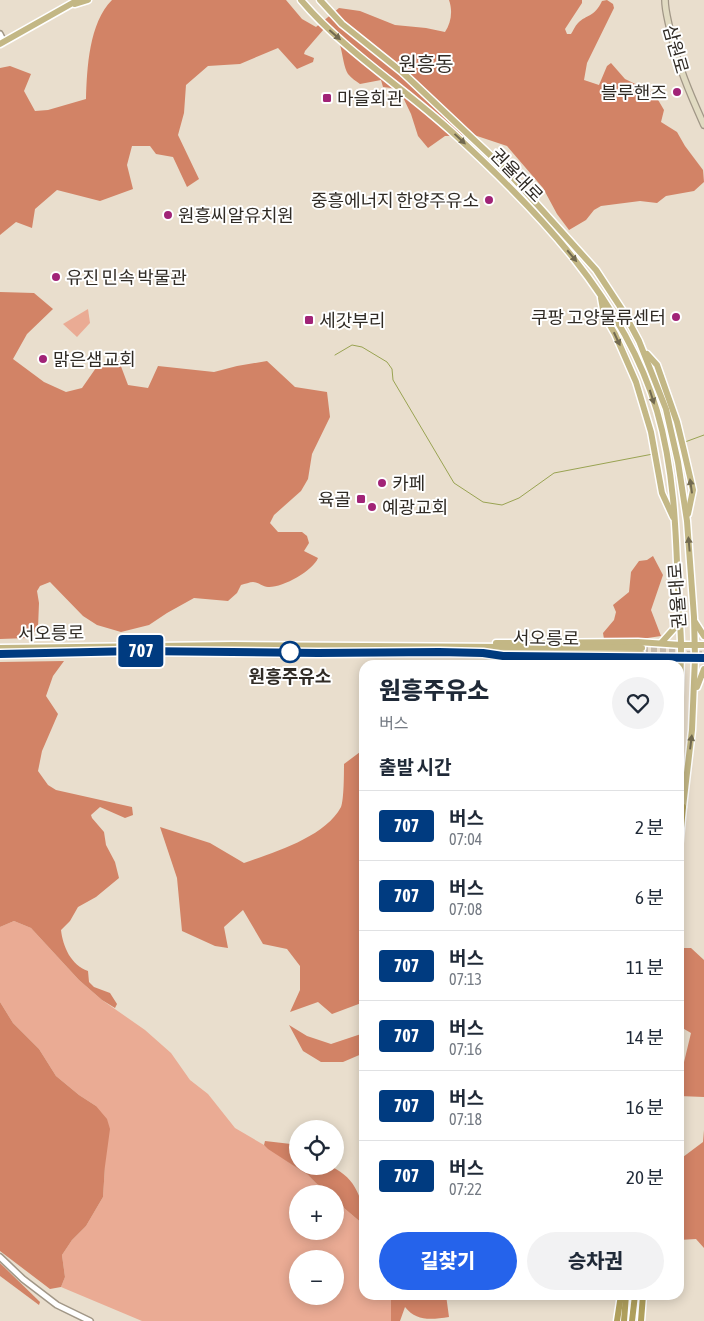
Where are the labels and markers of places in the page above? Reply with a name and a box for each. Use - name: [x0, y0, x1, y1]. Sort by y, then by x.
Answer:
- place label: 블루핸즈: [601, 82, 667, 103]
- marker: 블루핸즈: [671, 86, 683, 98]
- place label: 마을회관: [337, 88, 404, 109]
- marker: 마을회관: [321, 92, 333, 104]
- place label: 중흥에너지 한양주유소: [311, 190, 479, 211]
- marker: 중흥에너지 한양주유소: [483, 194, 495, 206]
- place label: 원흥씨알유치원: [178, 205, 294, 226]
- marker: 원흥씨알유치원: [162, 209, 174, 221]
- place label: 유진 민속 박물관: [66, 267, 187, 288]
- marker: 유진 민속 박물관: [50, 271, 62, 283]
- place label: 쿠팡 고양물류센터: [531, 307, 666, 328]
- place label: 세갓부리: [319, 310, 385, 331]
- marker: 쿠팡 고양물류센터: [670, 311, 682, 323]
- marker: 세갓부리: [303, 314, 315, 326]
- place label: 맑은샘교회: [53, 349, 136, 370]
- marker: 맑은샘교회: [37, 353, 49, 365]
- place label: 카페: [392, 473, 425, 494]
- marker: 카페: [376, 477, 388, 489]
- place label: 육골: [318, 489, 351, 510]
- marker: 육골: [355, 493, 367, 505]
- place label: 예광교회: [382, 497, 448, 518]
- marker: 예광교회: [366, 501, 378, 513]
- marker: 원흥주유소: [279, 641, 301, 663]
- place label: 원흥주유소: [249, 666, 331, 687]

